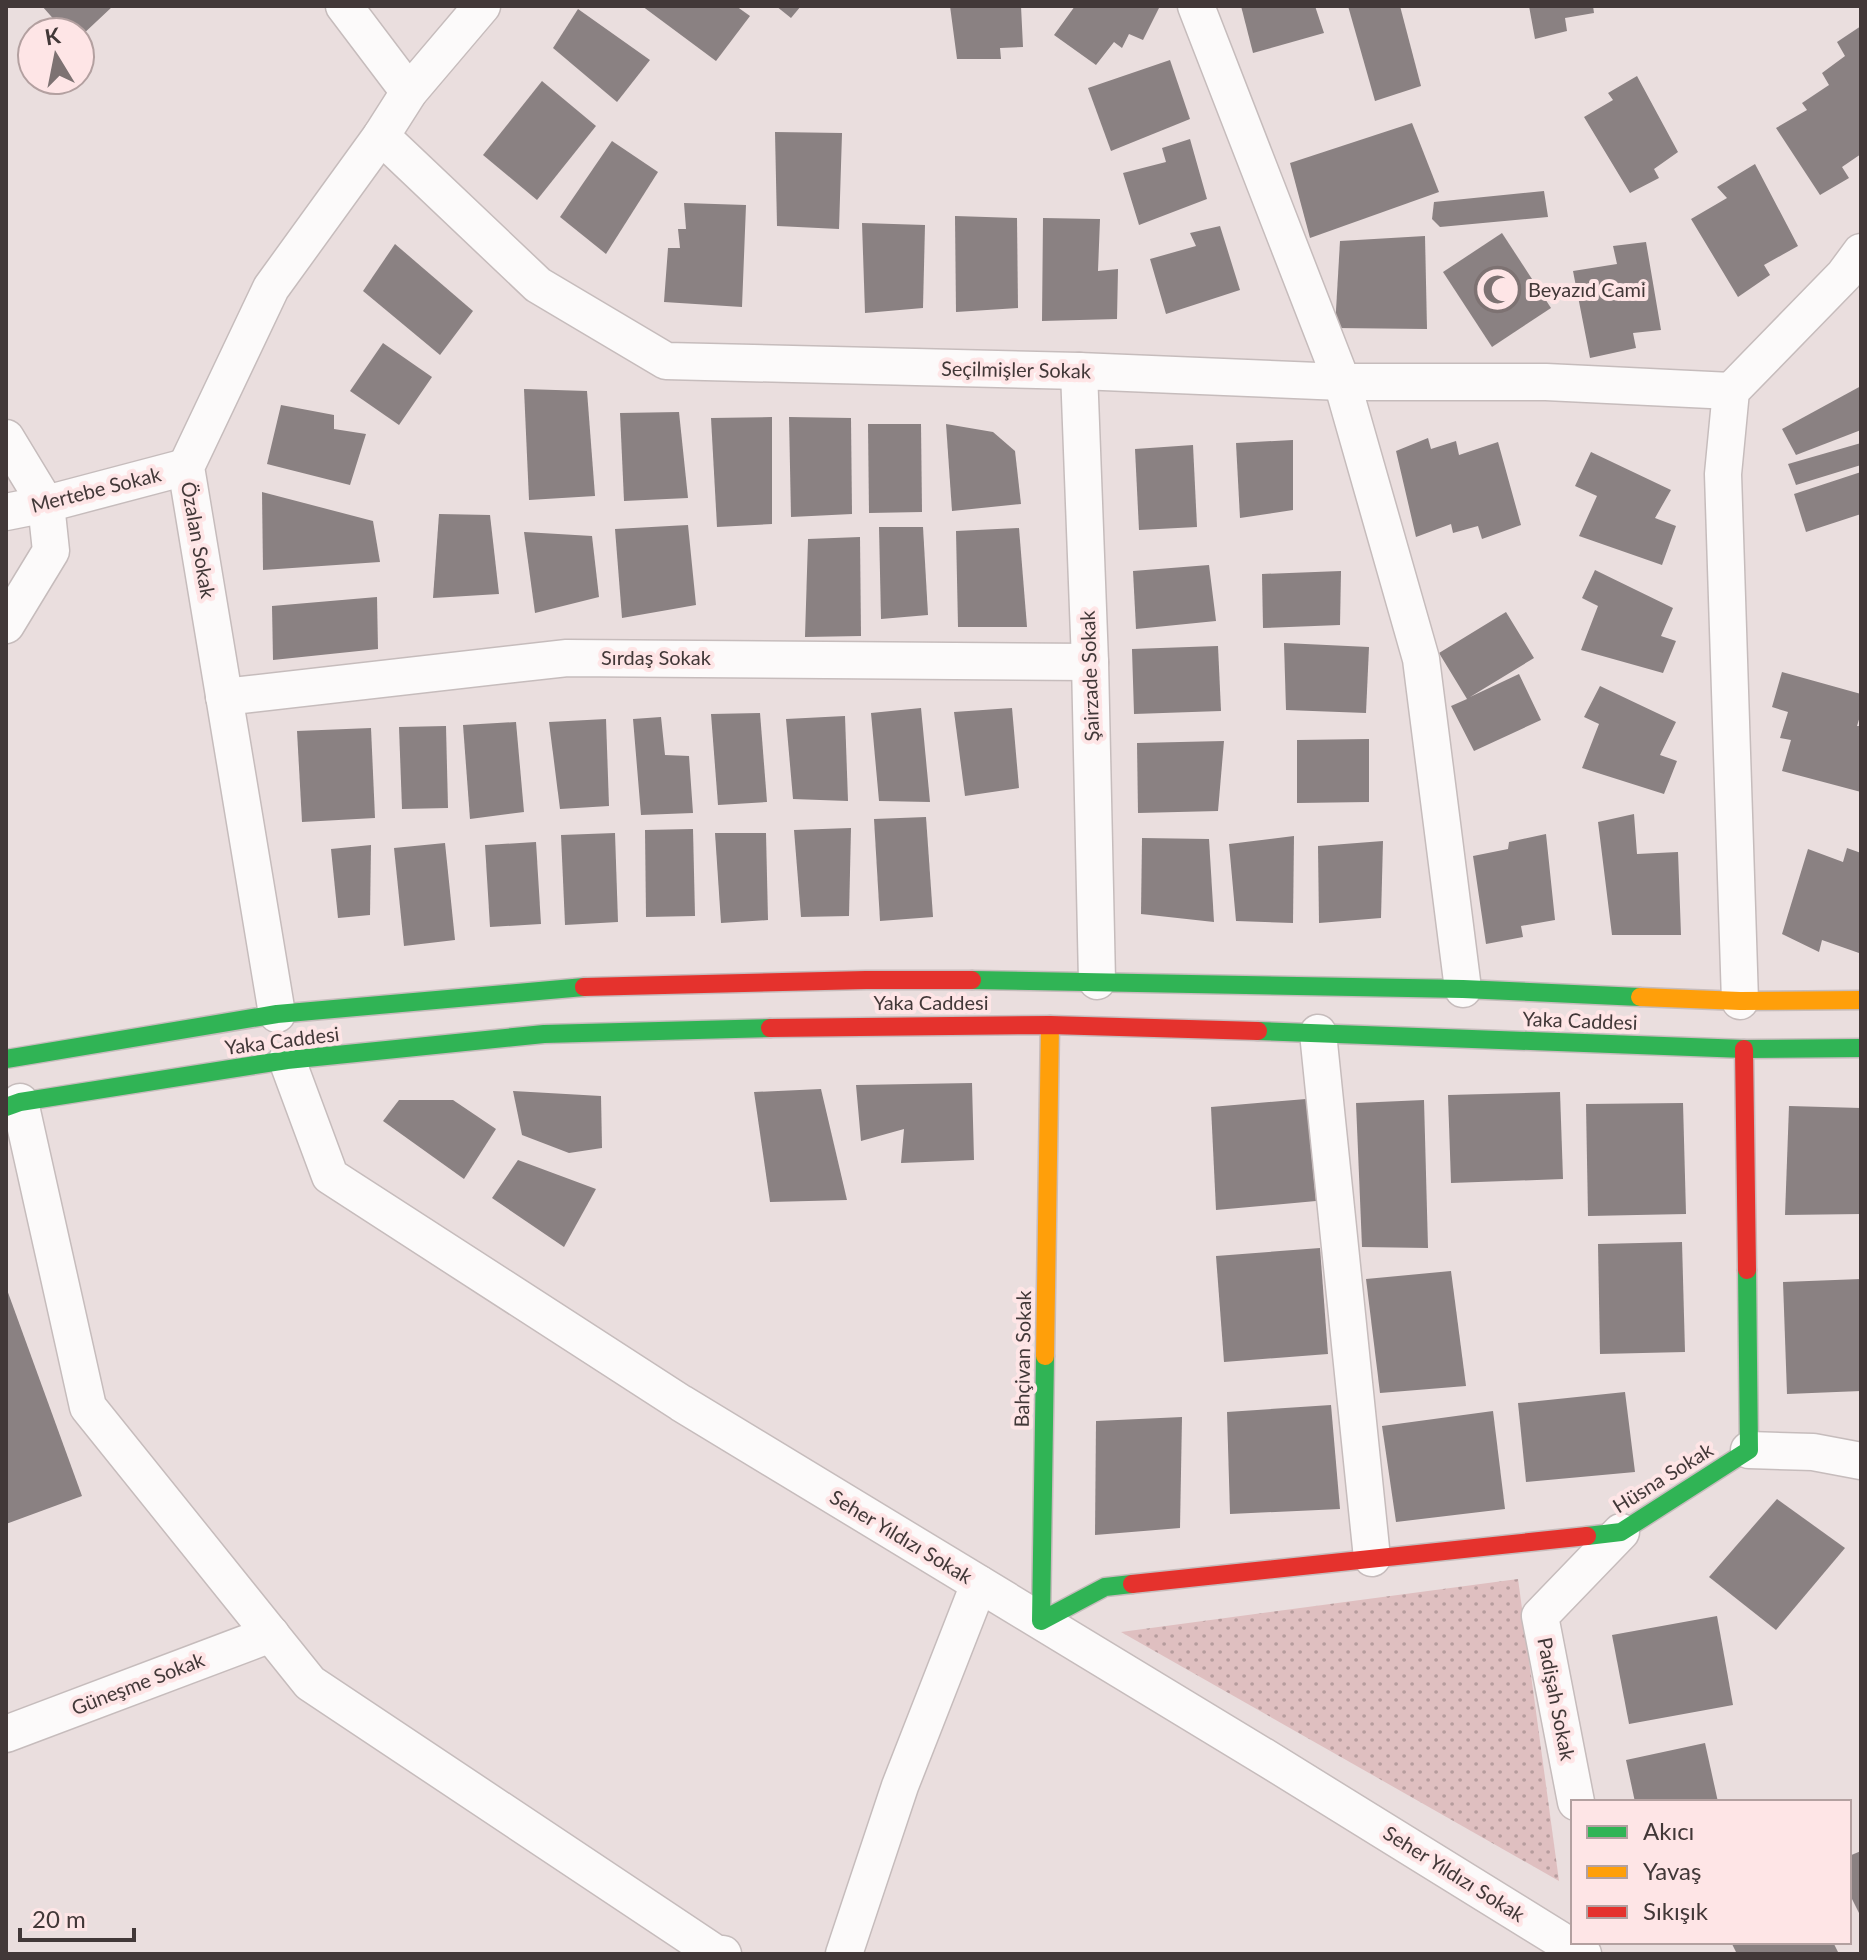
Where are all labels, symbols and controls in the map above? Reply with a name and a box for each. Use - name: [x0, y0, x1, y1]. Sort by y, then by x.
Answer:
- north arrow: [16, 16, 96, 96]
- text: K: [43, 21, 63, 50]
- mosque icon: Beyazıd Cami: [1473, 266, 1521, 314]
- place label: Beyazıd Cami: [1528, 277, 1646, 301]
- street label: Seçilmişler Sokak: [941, 356, 1092, 382]
- street label: Mertebe Sokak: [28, 461, 164, 517]
- street label: Özalan Sokak: [177, 480, 221, 601]
- street label: Şairzade Sokak: [1075, 609, 1103, 742]
- street label: Sırdaş Sokak: [601, 645, 712, 669]
- street label: Yaka Caddesi: [873, 990, 989, 1014]
- street label: Yaka Caddesi: [1522, 1006, 1638, 1034]
- street label: Yaka Caddesi: [223, 1021, 340, 1059]
- street label: Bahçivan Sokak: [1009, 1289, 1035, 1428]
- street label: Hüsna Sokak: [1608, 1436, 1718, 1517]
- street label: Seher Yıldızı Sokak: [826, 1484, 978, 1589]
- street label: Padişah Sokak: [1533, 1635, 1581, 1763]
- street label: Güneşme Sokak: [68, 1646, 208, 1719]
- legend: [1571, 1800, 1851, 1944]
- text: Akıcı: [1643, 1816, 1694, 1845]
- street label: Seher Yıldızı Sokak: [1379, 1820, 1530, 1927]
- text: Yavaş: [1643, 1856, 1701, 1885]
- scale bar: [20, 1892, 134, 1942]
- text: Sıkışık: [1643, 1896, 1709, 1925]
- text: 20 m: [32, 1904, 86, 1933]

